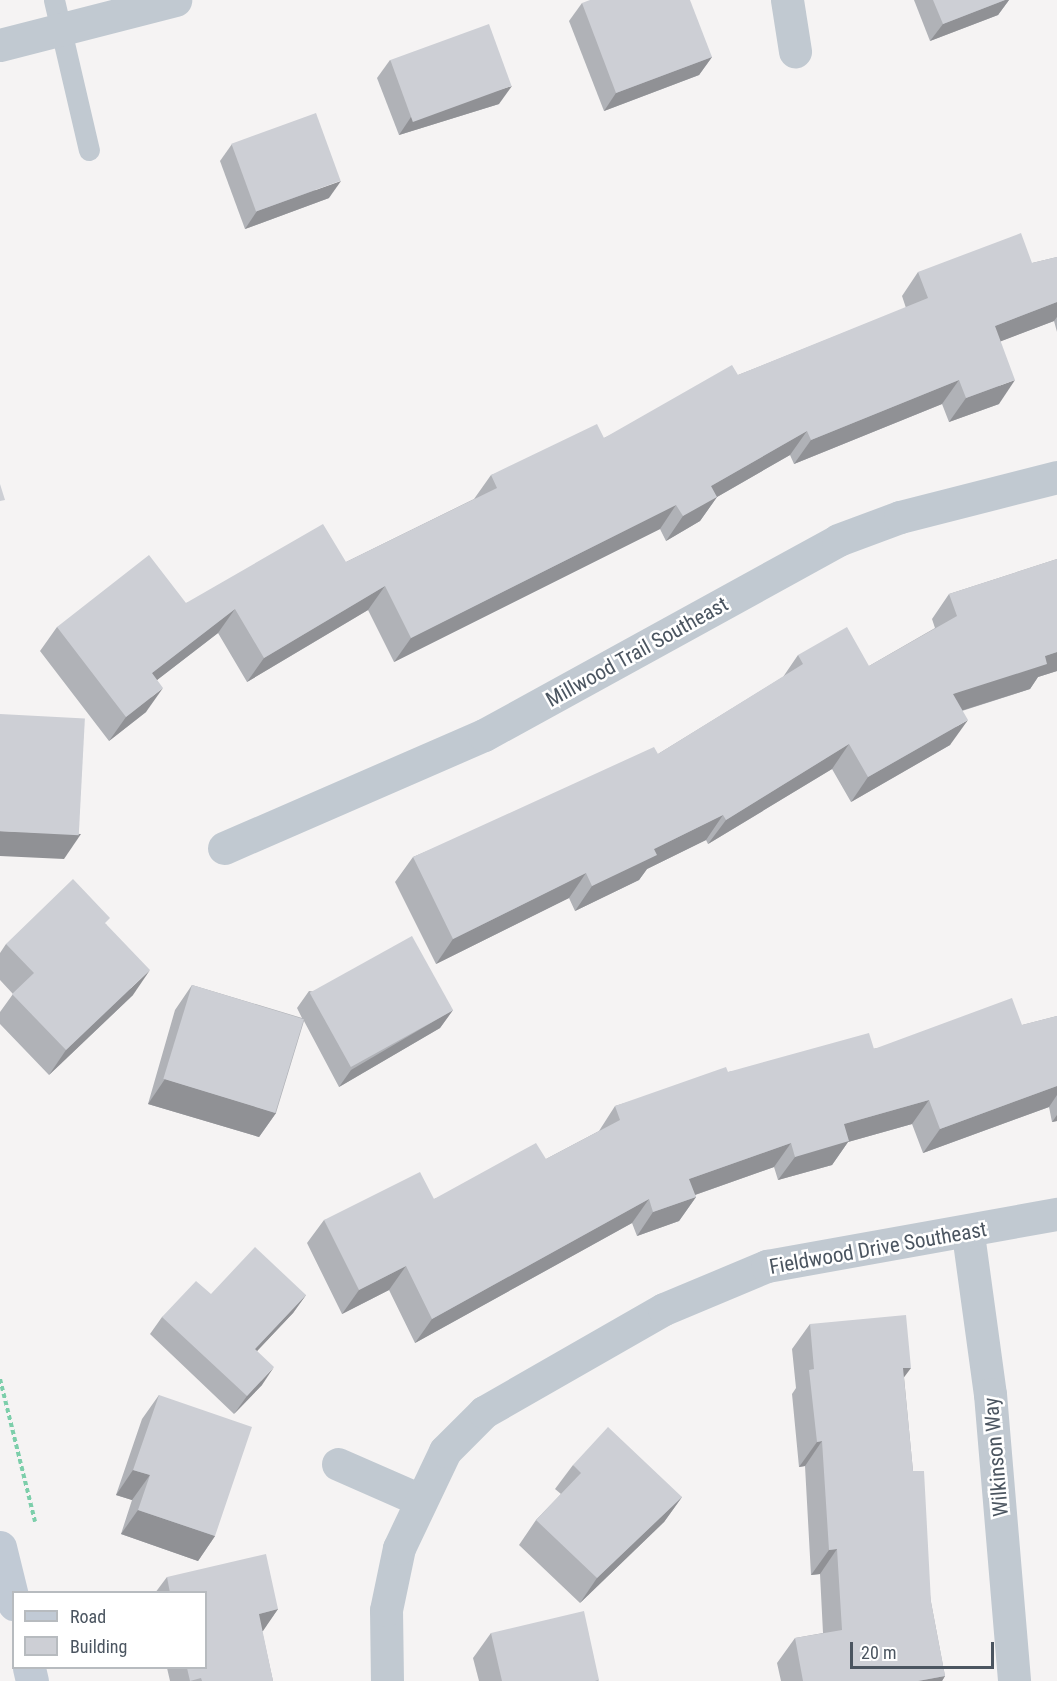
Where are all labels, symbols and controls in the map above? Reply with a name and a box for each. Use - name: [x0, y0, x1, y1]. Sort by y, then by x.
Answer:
- street label: Millwood Trail Southeast: [541, 591, 733, 713]
- street label: Fieldwood Drive Southeast: [767, 1216, 989, 1280]
- street label: Wilkinson Way: [978, 1396, 1014, 1518]
- legend: [12, 1591, 207, 1669]
- text: Road: [70, 1606, 106, 1627]
- scale bar: [853, 1630, 997, 1668]
- text: Building: [70, 1636, 127, 1657]
- text: 20 m: [861, 1642, 896, 1663]

